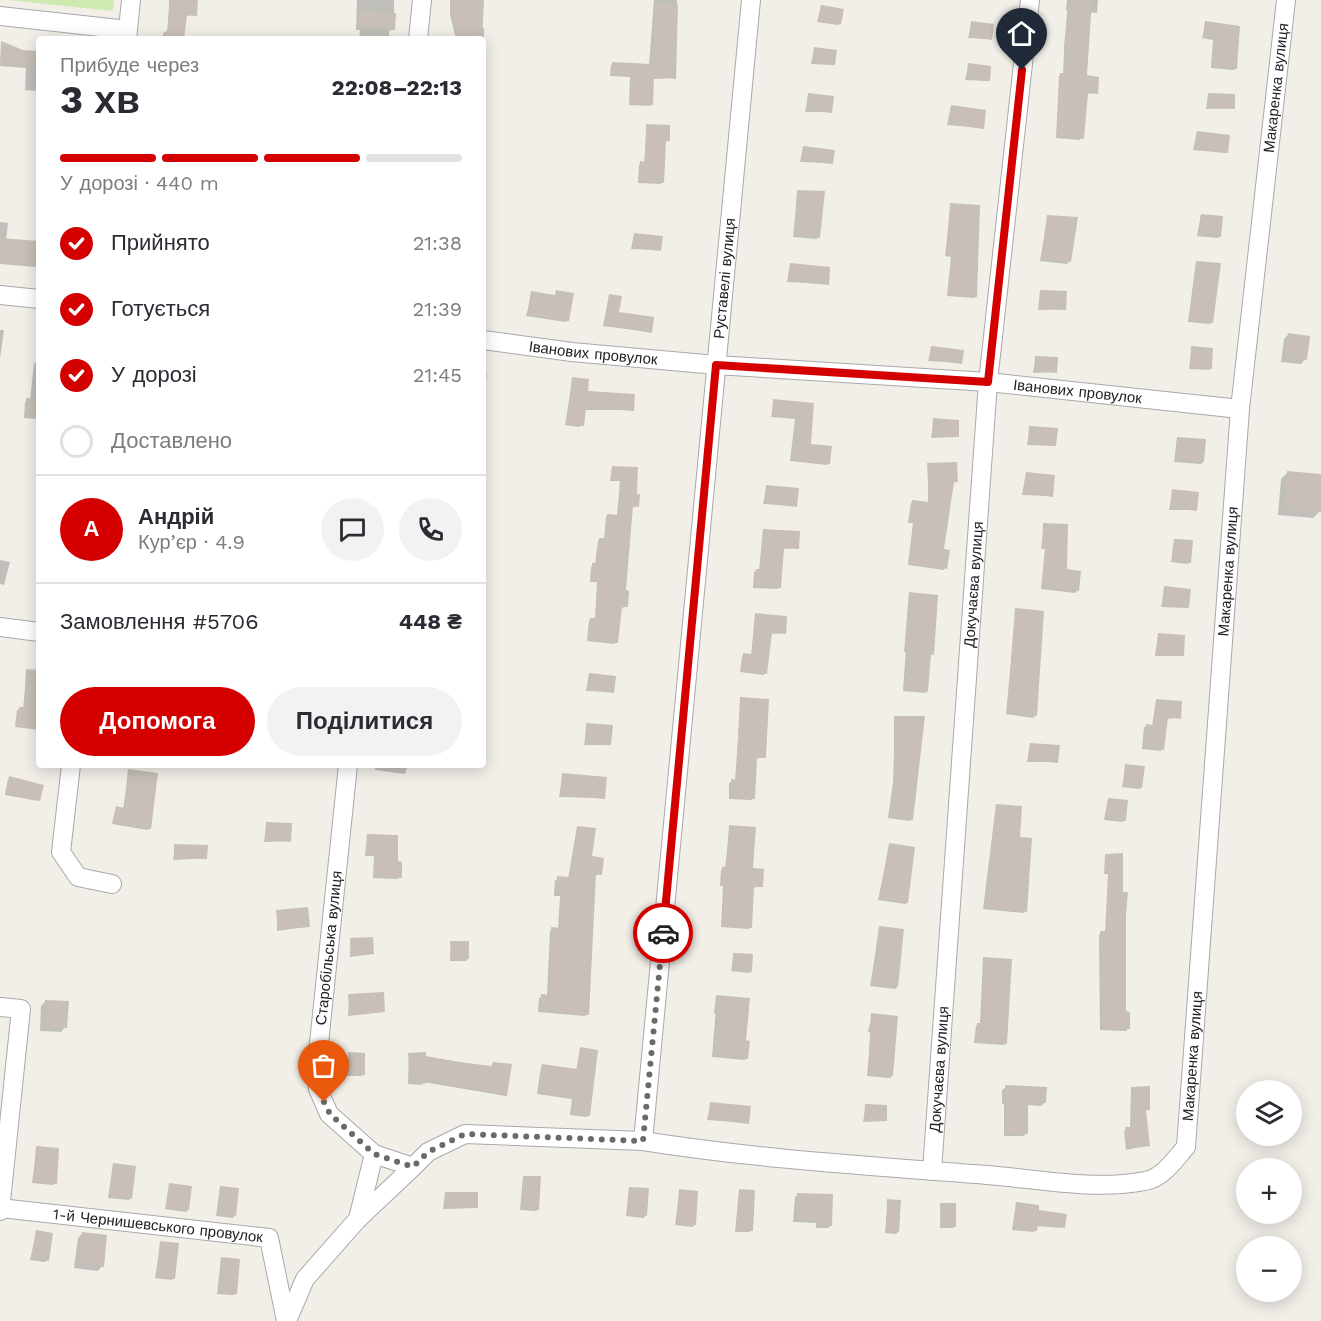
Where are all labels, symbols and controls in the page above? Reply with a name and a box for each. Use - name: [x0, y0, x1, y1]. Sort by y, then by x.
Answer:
- pin: [996, 8, 1047, 70]
- icon: home: [1005, 17, 1038, 50]
- street label: Макаренка вулиця: [1260, 22, 1292, 154]
- text: Прибуде через: [60, 53, 199, 77]
- text: 22:08–22:13: [332, 75, 462, 100]
- text: 3 хв: [60, 77, 140, 122]
- text: У дорозі · 440 m: [60, 171, 219, 195]
- street label: Руставелі вулиця: [710, 217, 739, 340]
- icon: check: [60, 227, 93, 260]
- text: Прийнято: [111, 230, 210, 255]
- text: 21:38: [413, 231, 462, 255]
- icon: check: [60, 293, 93, 326]
- text: Готується: [111, 296, 210, 321]
- text: 21:39: [413, 297, 462, 321]
- street label: Іванових провулок: [528, 337, 659, 369]
- icon: check: [60, 359, 93, 392]
- text: У дорозі: [111, 362, 197, 387]
- text: 21:45: [413, 363, 462, 387]
- street label: Іванових провулок: [1012, 376, 1143, 407]
- text: Доставлено: [111, 428, 232, 453]
- button: chat: [321, 498, 384, 561]
- button: phone: [399, 498, 462, 561]
- text: Андрій: [138, 504, 214, 529]
- street label: Макаренка вулиця: [1214, 506, 1242, 637]
- text: А: [84, 516, 99, 541]
- street label: Докучаєва вулиця: [960, 521, 987, 648]
- text: Кур’єр · 4.9: [138, 530, 245, 554]
- text: Замовлення #5706: [60, 609, 259, 634]
- text: 448 ₴: [399, 609, 462, 634]
- button: Допомога: [60, 687, 255, 756]
- button: Поділитися: [267, 687, 462, 756]
- street label: Старобільська вулиця: [312, 870, 346, 1026]
- courier: [633, 903, 693, 963]
- icon: car: [647, 917, 680, 950]
- street label: Макаренка вулиця: [1179, 990, 1206, 1122]
- street label: Докучаєва вулиця: [926, 1005, 953, 1133]
- pin: [298, 1040, 349, 1102]
- icon: bag: [307, 1049, 340, 1082]
- map controls: [1236, 1080, 1302, 1302]
- button: layers: [1236, 1080, 1302, 1146]
- button: +: [1236, 1158, 1302, 1224]
- street label: 1-й Чернишевського провулок: [52, 1205, 264, 1246]
- button: −: [1236, 1236, 1302, 1302]

